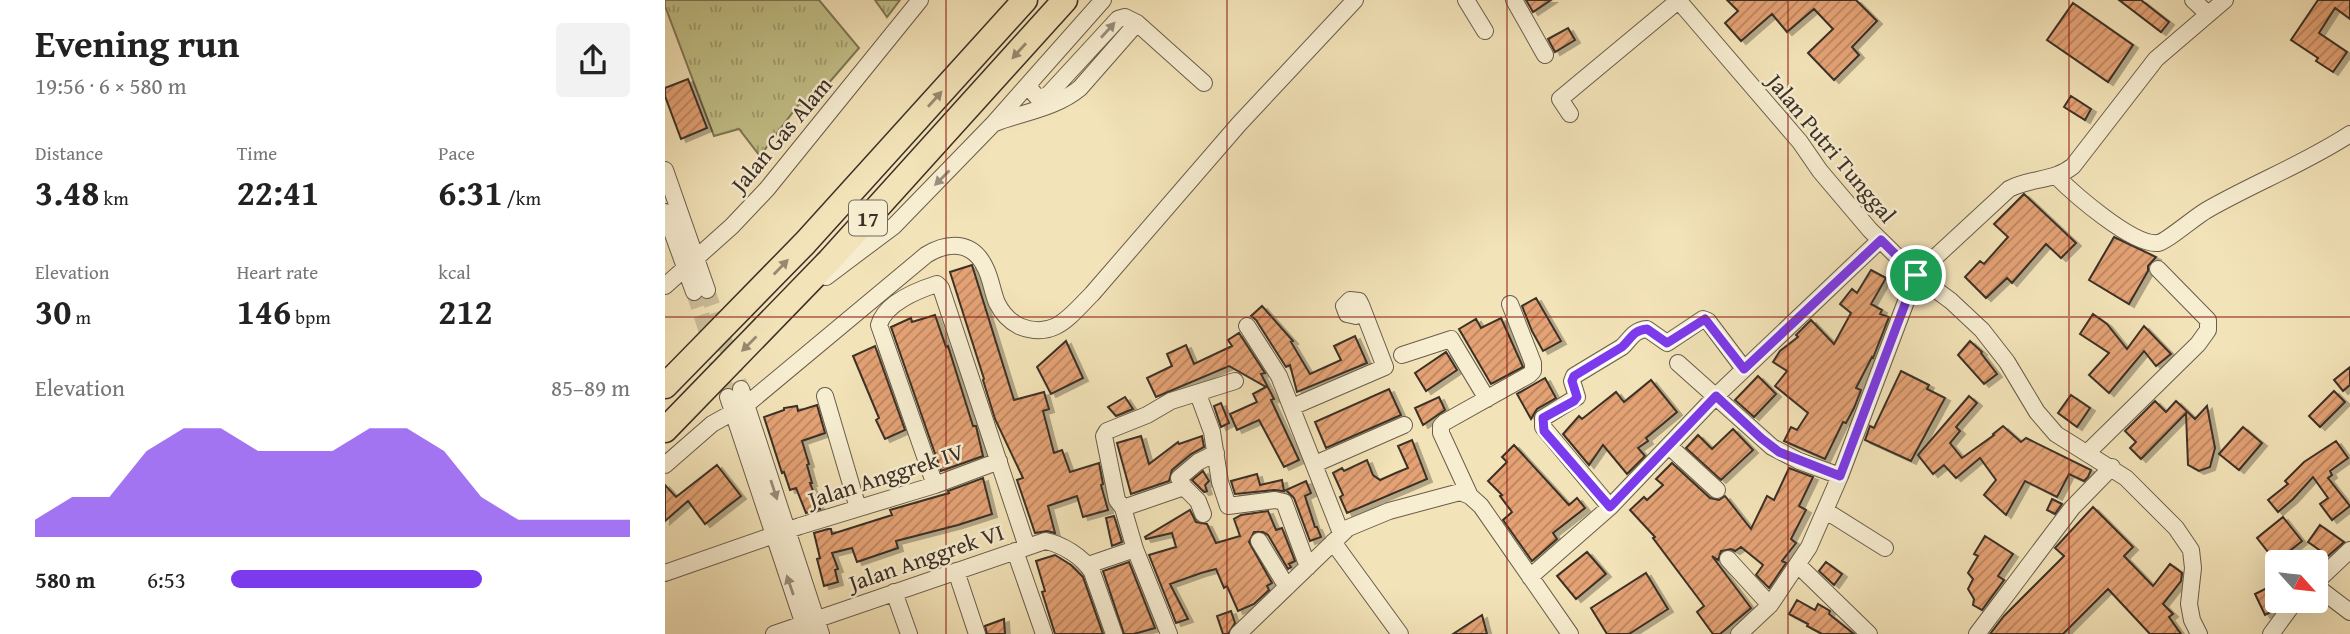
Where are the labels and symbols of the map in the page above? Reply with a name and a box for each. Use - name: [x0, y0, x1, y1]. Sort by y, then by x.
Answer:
- one-way arrow: [1100, 22, 1115, 39]
- one-way arrow: [1012, 42, 1028, 59]
- street label: Jalan Putri Tunggal: [1758, 64, 1904, 230]
- street label: Jalan Gas Alam: [721, 69, 839, 201]
- one-way arrow: [927, 90, 943, 108]
- one-way arrow: [933, 169, 950, 186]
- road number: 17: [849, 200, 887, 235]
- pin: [1886, 245, 1946, 305]
- one-way arrow: [773, 259, 789, 276]
- one-way arrow: [742, 335, 758, 352]
- street label: Jalan Anggrek IV: [801, 434, 968, 517]
- one-way arrow: [769, 480, 779, 501]
- street label: Jalan Anggrek VI: [841, 515, 1008, 600]
- north arrow: [2265, 550, 2327, 612]
- one-way arrow: [784, 574, 795, 595]

